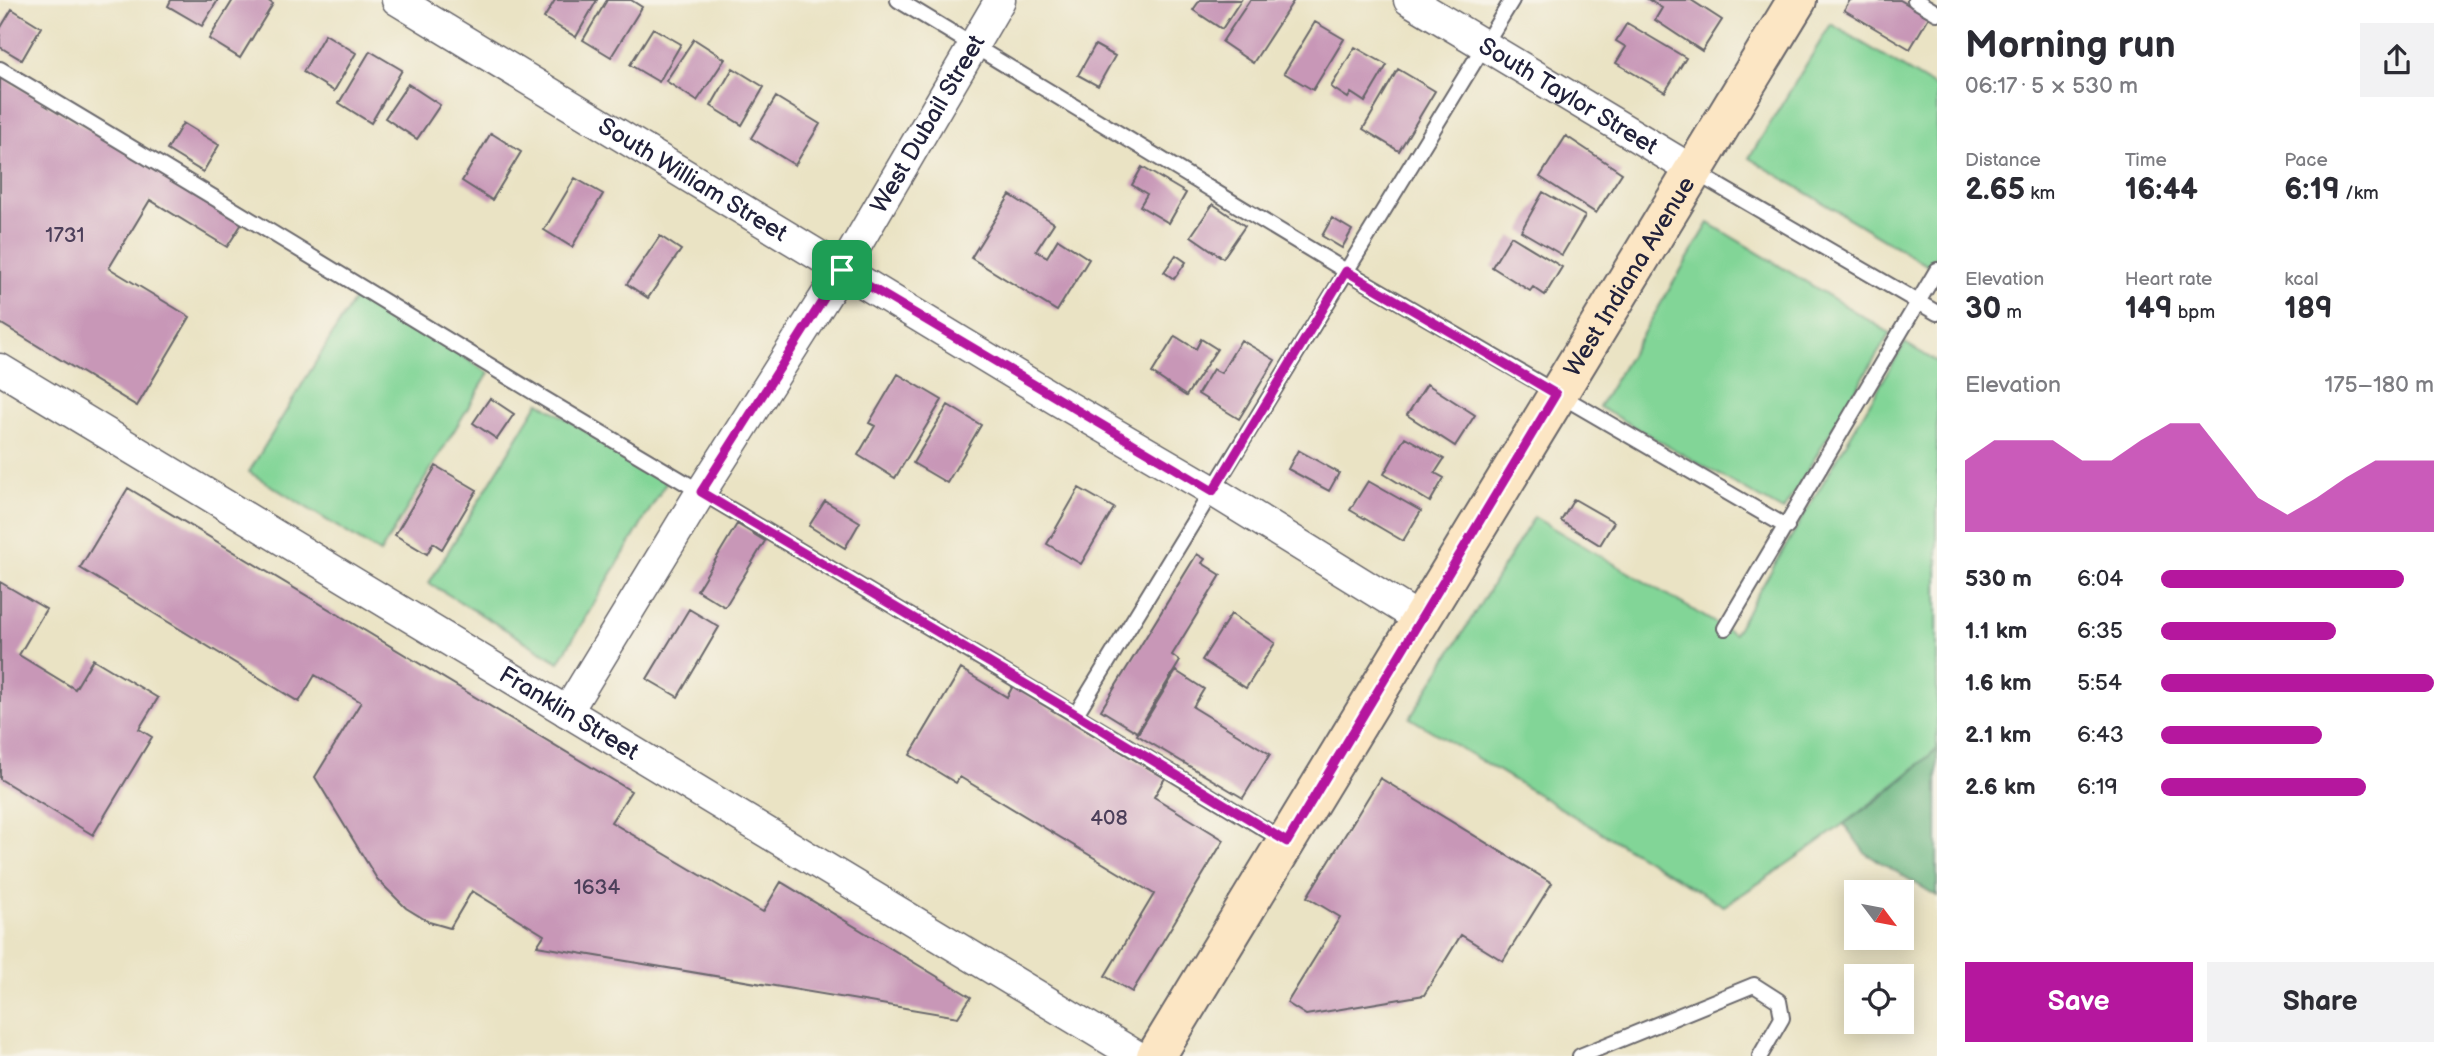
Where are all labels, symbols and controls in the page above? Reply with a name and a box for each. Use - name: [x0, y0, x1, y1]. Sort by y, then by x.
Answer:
- text: Morning run: [1965, 23, 2176, 68]
- button: share: [2360, 23, 2434, 97]
- street label: West Dubail Street: [864, 29, 991, 218]
- street label: South Taylor Street: [1474, 31, 1664, 161]
- text: 06:17 · 5 × 530 m: [1965, 72, 2138, 100]
- street label: South William Street: [593, 111, 793, 248]
- text: Distance: [1965, 149, 2041, 172]
- text: Time: [2125, 149, 2167, 172]
- text: Pace: [2284, 149, 2328, 172]
- street label: West Indiana Avenue: [1557, 171, 1701, 382]
- text: 2.65: [1965, 172, 2025, 208]
- text: 16:44: [2125, 172, 2198, 208]
- text: 6:19: [2284, 172, 2340, 208]
- text: km: [2025, 182, 2055, 205]
- text: /km: [2340, 182, 2379, 205]
- house number: 1731: [45, 223, 85, 248]
- pin: [812, 240, 872, 300]
- icon: arrive: [823, 251, 861, 289]
- text: Elevation: [1965, 268, 2044, 291]
- text: Heart rate: [2125, 268, 2212, 291]
- text: kcal: [2284, 268, 2318, 291]
- text: 30: [1965, 291, 2001, 327]
- text: 149: [2125, 291, 2173, 327]
- text: 189: [2284, 291, 2333, 327]
- text: m: [2001, 301, 2022, 324]
- text: bpm: [2173, 301, 2215, 324]
- text: Elevation: [1965, 371, 2061, 399]
- text: 175–180 m: [2324, 371, 2434, 399]
- text: 530 m: [1965, 565, 2032, 593]
- text: 6:04: [2077, 565, 2123, 593]
- text: 1.1 km: [1965, 617, 2027, 645]
- text: 6:35: [2077, 617, 2123, 645]
- street label: Franklin Street: [494, 660, 645, 766]
- text: 1.6 km: [1965, 669, 2032, 697]
- text: 5:54: [2077, 669, 2122, 697]
- text: 2.1 km: [1965, 721, 2031, 749]
- text: 6:43: [2077, 721, 2124, 749]
- text: 2.6 km: [1965, 773, 2036, 801]
- text: 6:19: [2077, 773, 2118, 801]
- house number: 408: [1090, 806, 1128, 831]
- house number: 1634: [574, 875, 621, 900]
- north arrow: [1844, 880, 1914, 950]
- map controls: [1844, 880, 1914, 1034]
- button: Save: [1965, 962, 2193, 1042]
- button: Share: [2207, 962, 2434, 1042]
- button: locate: [1844, 964, 1914, 1034]

